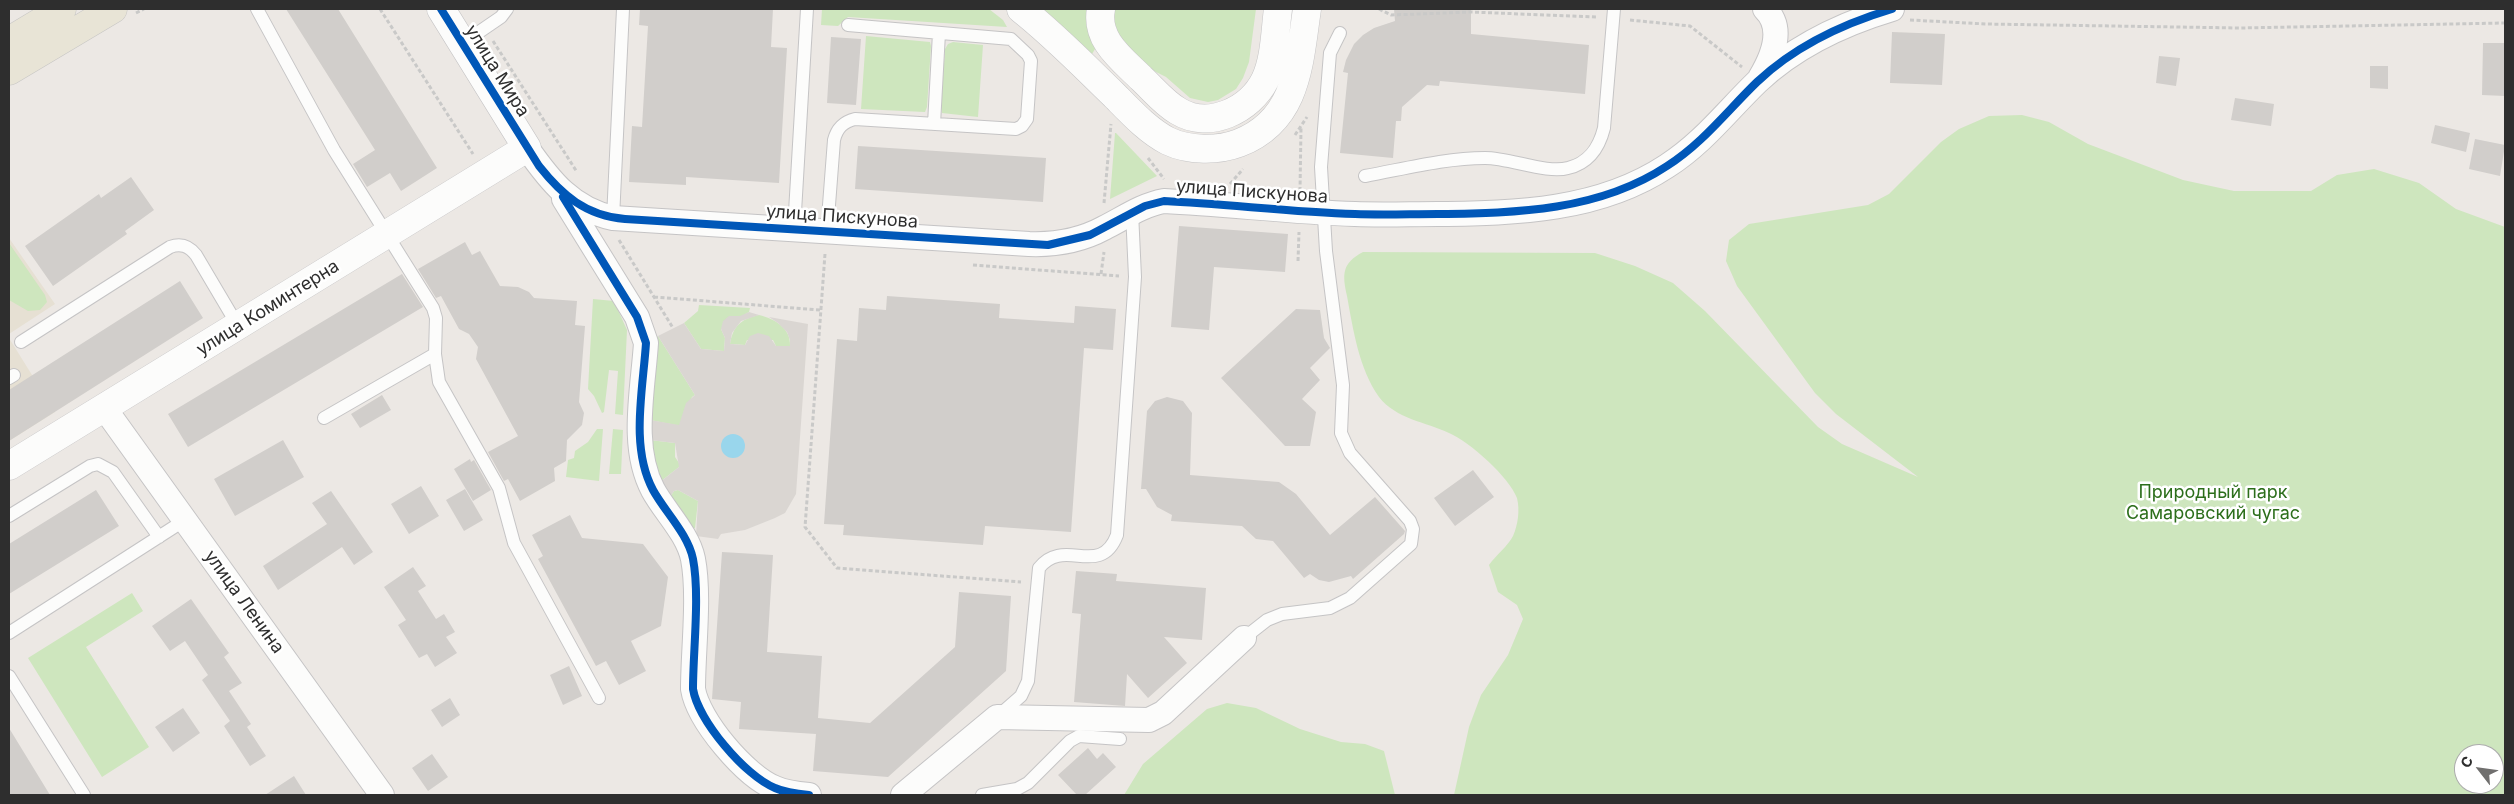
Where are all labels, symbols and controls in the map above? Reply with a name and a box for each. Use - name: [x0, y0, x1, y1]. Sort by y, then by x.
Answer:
- street label: улица Мира: [460, 21, 534, 121]
- street label: улица Пискунова: [1175, 176, 1329, 208]
- street label: улица Пискунова: [765, 201, 919, 233]
- street label: улица Коминтерна: [193, 255, 343, 361]
- park label: Природный парк Самаровский чугас: [2126, 482, 2300, 524]
- street label: улица Ленина: [199, 546, 289, 658]
- north arrow: [2454, 744, 2504, 794]
- text: С: [2456, 753, 2476, 770]

